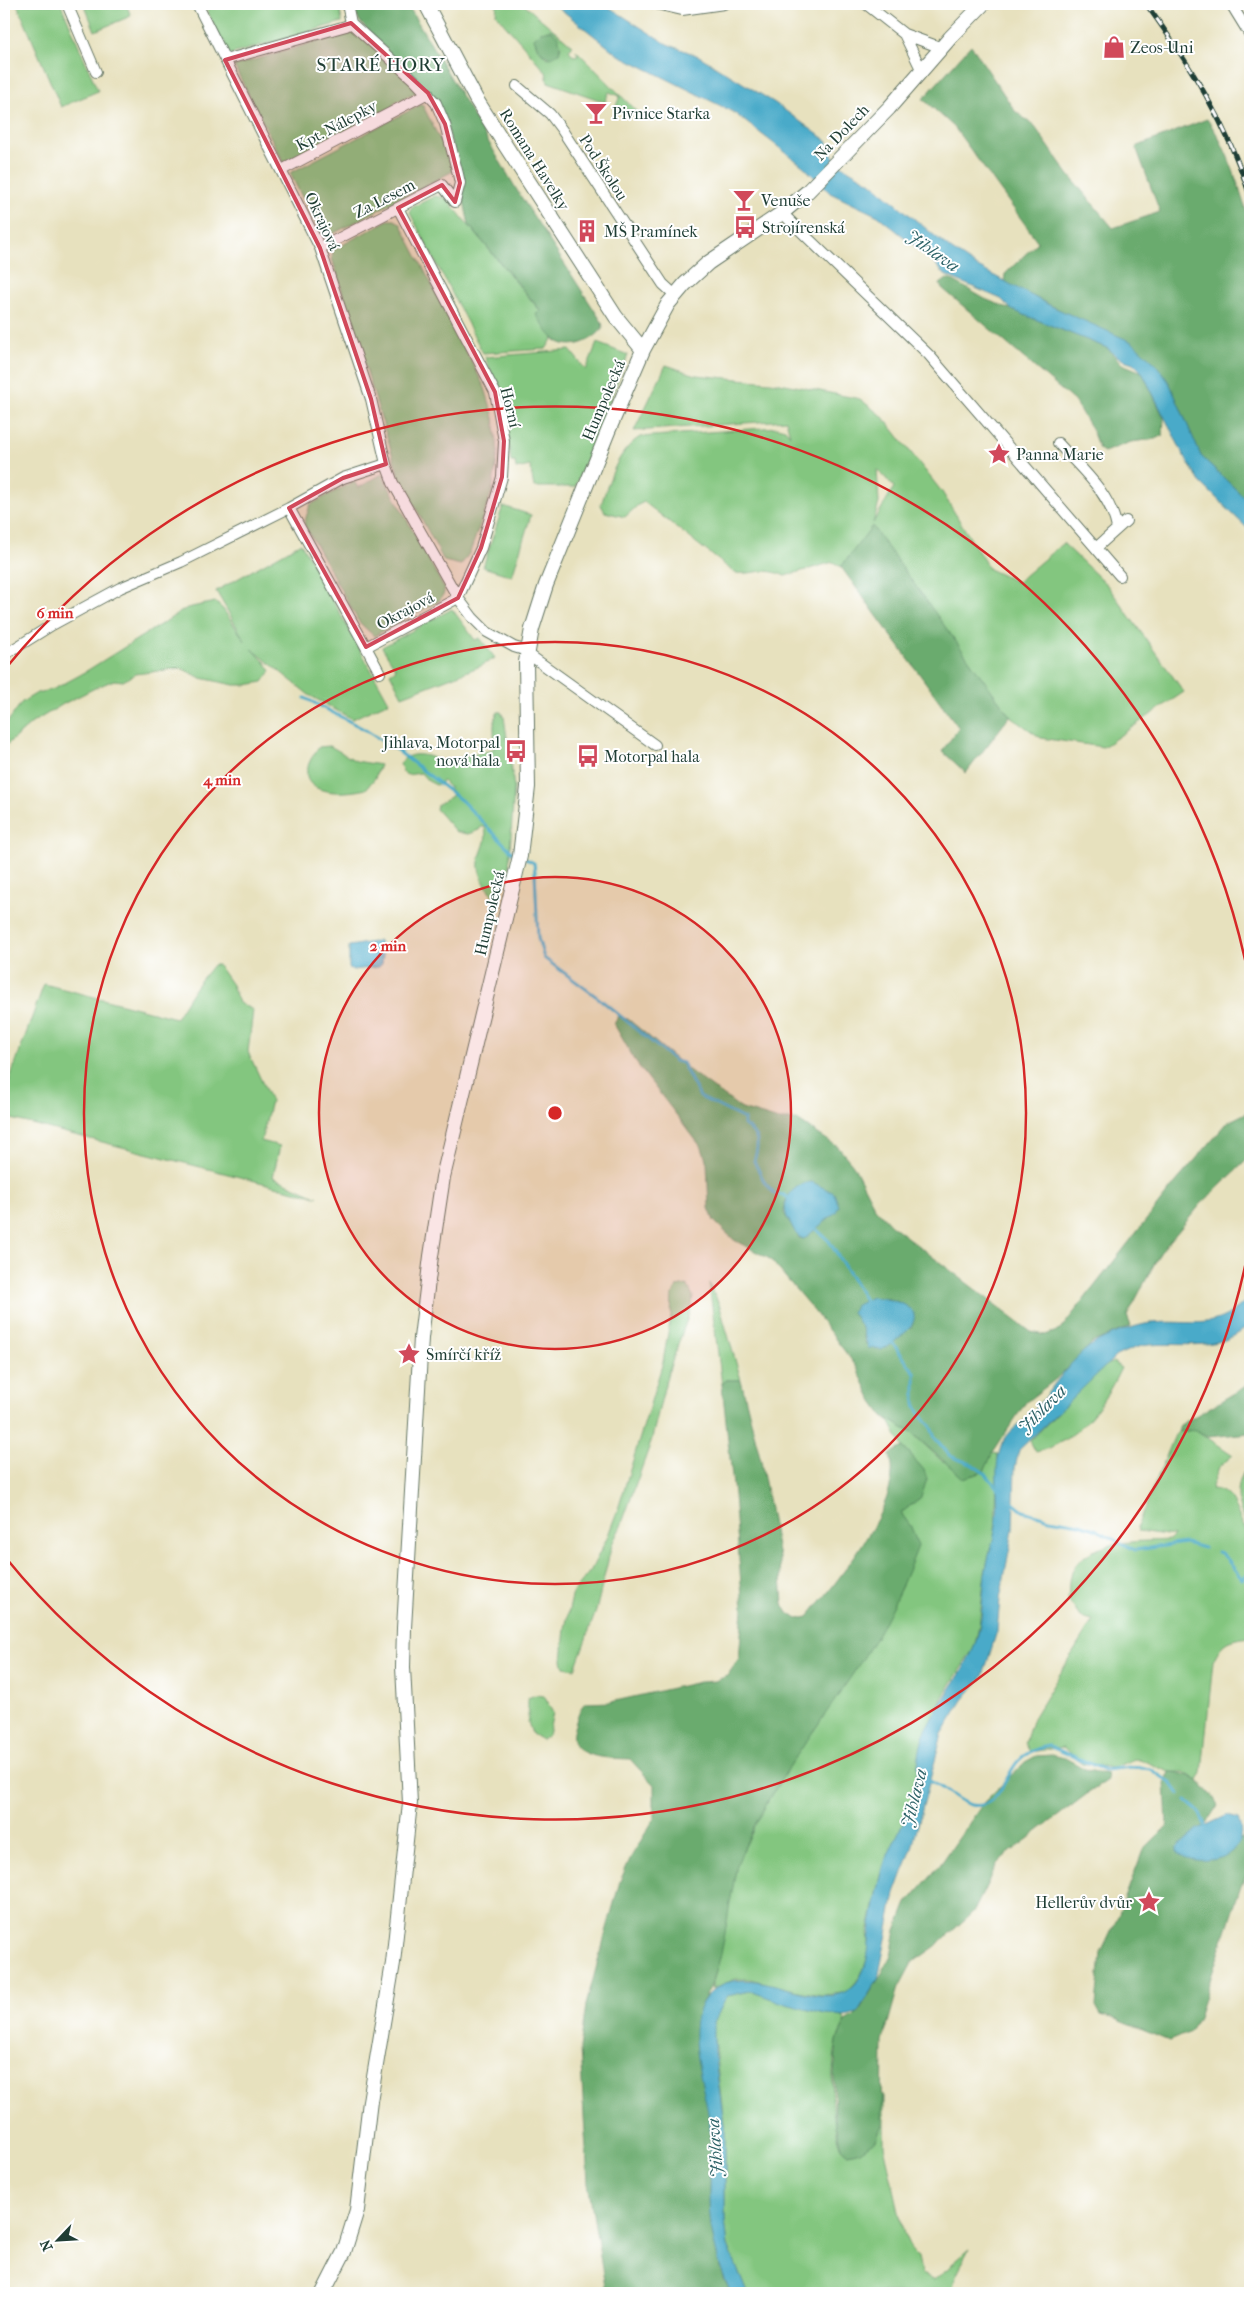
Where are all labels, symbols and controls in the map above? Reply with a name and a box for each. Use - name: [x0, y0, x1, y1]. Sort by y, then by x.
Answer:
- shop icon: Zeos-Uni: [1101, 34, 1127, 60]
- place label: Zeos-Uni: [1130, 38, 1194, 57]
- district label: STARÉ HORY: [316, 54, 446, 76]
- street label: Kpt. Nálepky: [292, 96, 380, 155]
- bar icon: Pivnice Starka: [583, 100, 609, 126]
- street label: Na Dolech: [810, 100, 873, 164]
- place label: Pivnice Starka: [612, 104, 711, 123]
- street label: Romana Havelky: [496, 105, 574, 214]
- street label: Pod Školou: [575, 130, 633, 204]
- street label: Za Lesem: [350, 175, 419, 222]
- bar icon: Venuše: [731, 187, 757, 213]
- street label: Okrajová: [301, 189, 345, 254]
- place label: Venuše: [760, 191, 810, 210]
- bus stop icon: Strojírenská: [732, 214, 758, 240]
- building icon: MŠ Pramínek: [574, 218, 600, 244]
- place label: Strojírenská: [762, 218, 846, 237]
- place label: MŠ Pramínek: [604, 221, 698, 241]
- water label: Jihlava: [902, 226, 963, 277]
- street label: Humpolecká: [578, 356, 629, 444]
- street label: Horní: [496, 385, 525, 430]
- place icon: Panna Marie: [986, 441, 1012, 467]
- place label: Panna Marie: [1016, 445, 1104, 464]
- street label: Okrajová: [373, 587, 438, 633]
- text: 6 min: [37, 604, 74, 622]
- place label: Jihlava, Motorpal nová hala: [381, 733, 501, 770]
- bus stop icon: Jihlava, Motorpal nová hala: [503, 738, 529, 764]
- bus stop icon: Motorpal hala: [575, 743, 601, 769]
- place label: Motorpal hala: [604, 747, 700, 766]
- text: 4 min: [202, 771, 241, 789]
- street label: Humpolecká: [471, 868, 509, 957]
- text: 2 min: [370, 937, 407, 955]
- centre of rings: [546, 1104, 564, 1122]
- place icon: Smírčí kříž: [396, 1341, 422, 1367]
- place label: Smírčí kříž: [426, 1345, 501, 1364]
- water label: Jihlava: [1014, 1381, 1071, 1438]
- water label: Jihlava: [897, 1767, 932, 1830]
- place icon: Hellerův dvůr: [1136, 1889, 1162, 1915]
- place label: Hellerův dvůr: [1035, 1893, 1132, 1912]
- water label: Jihlava: [703, 2118, 728, 2178]
- north arrow: [32, 2214, 82, 2264]
- text: N: [37, 2237, 57, 2254]

